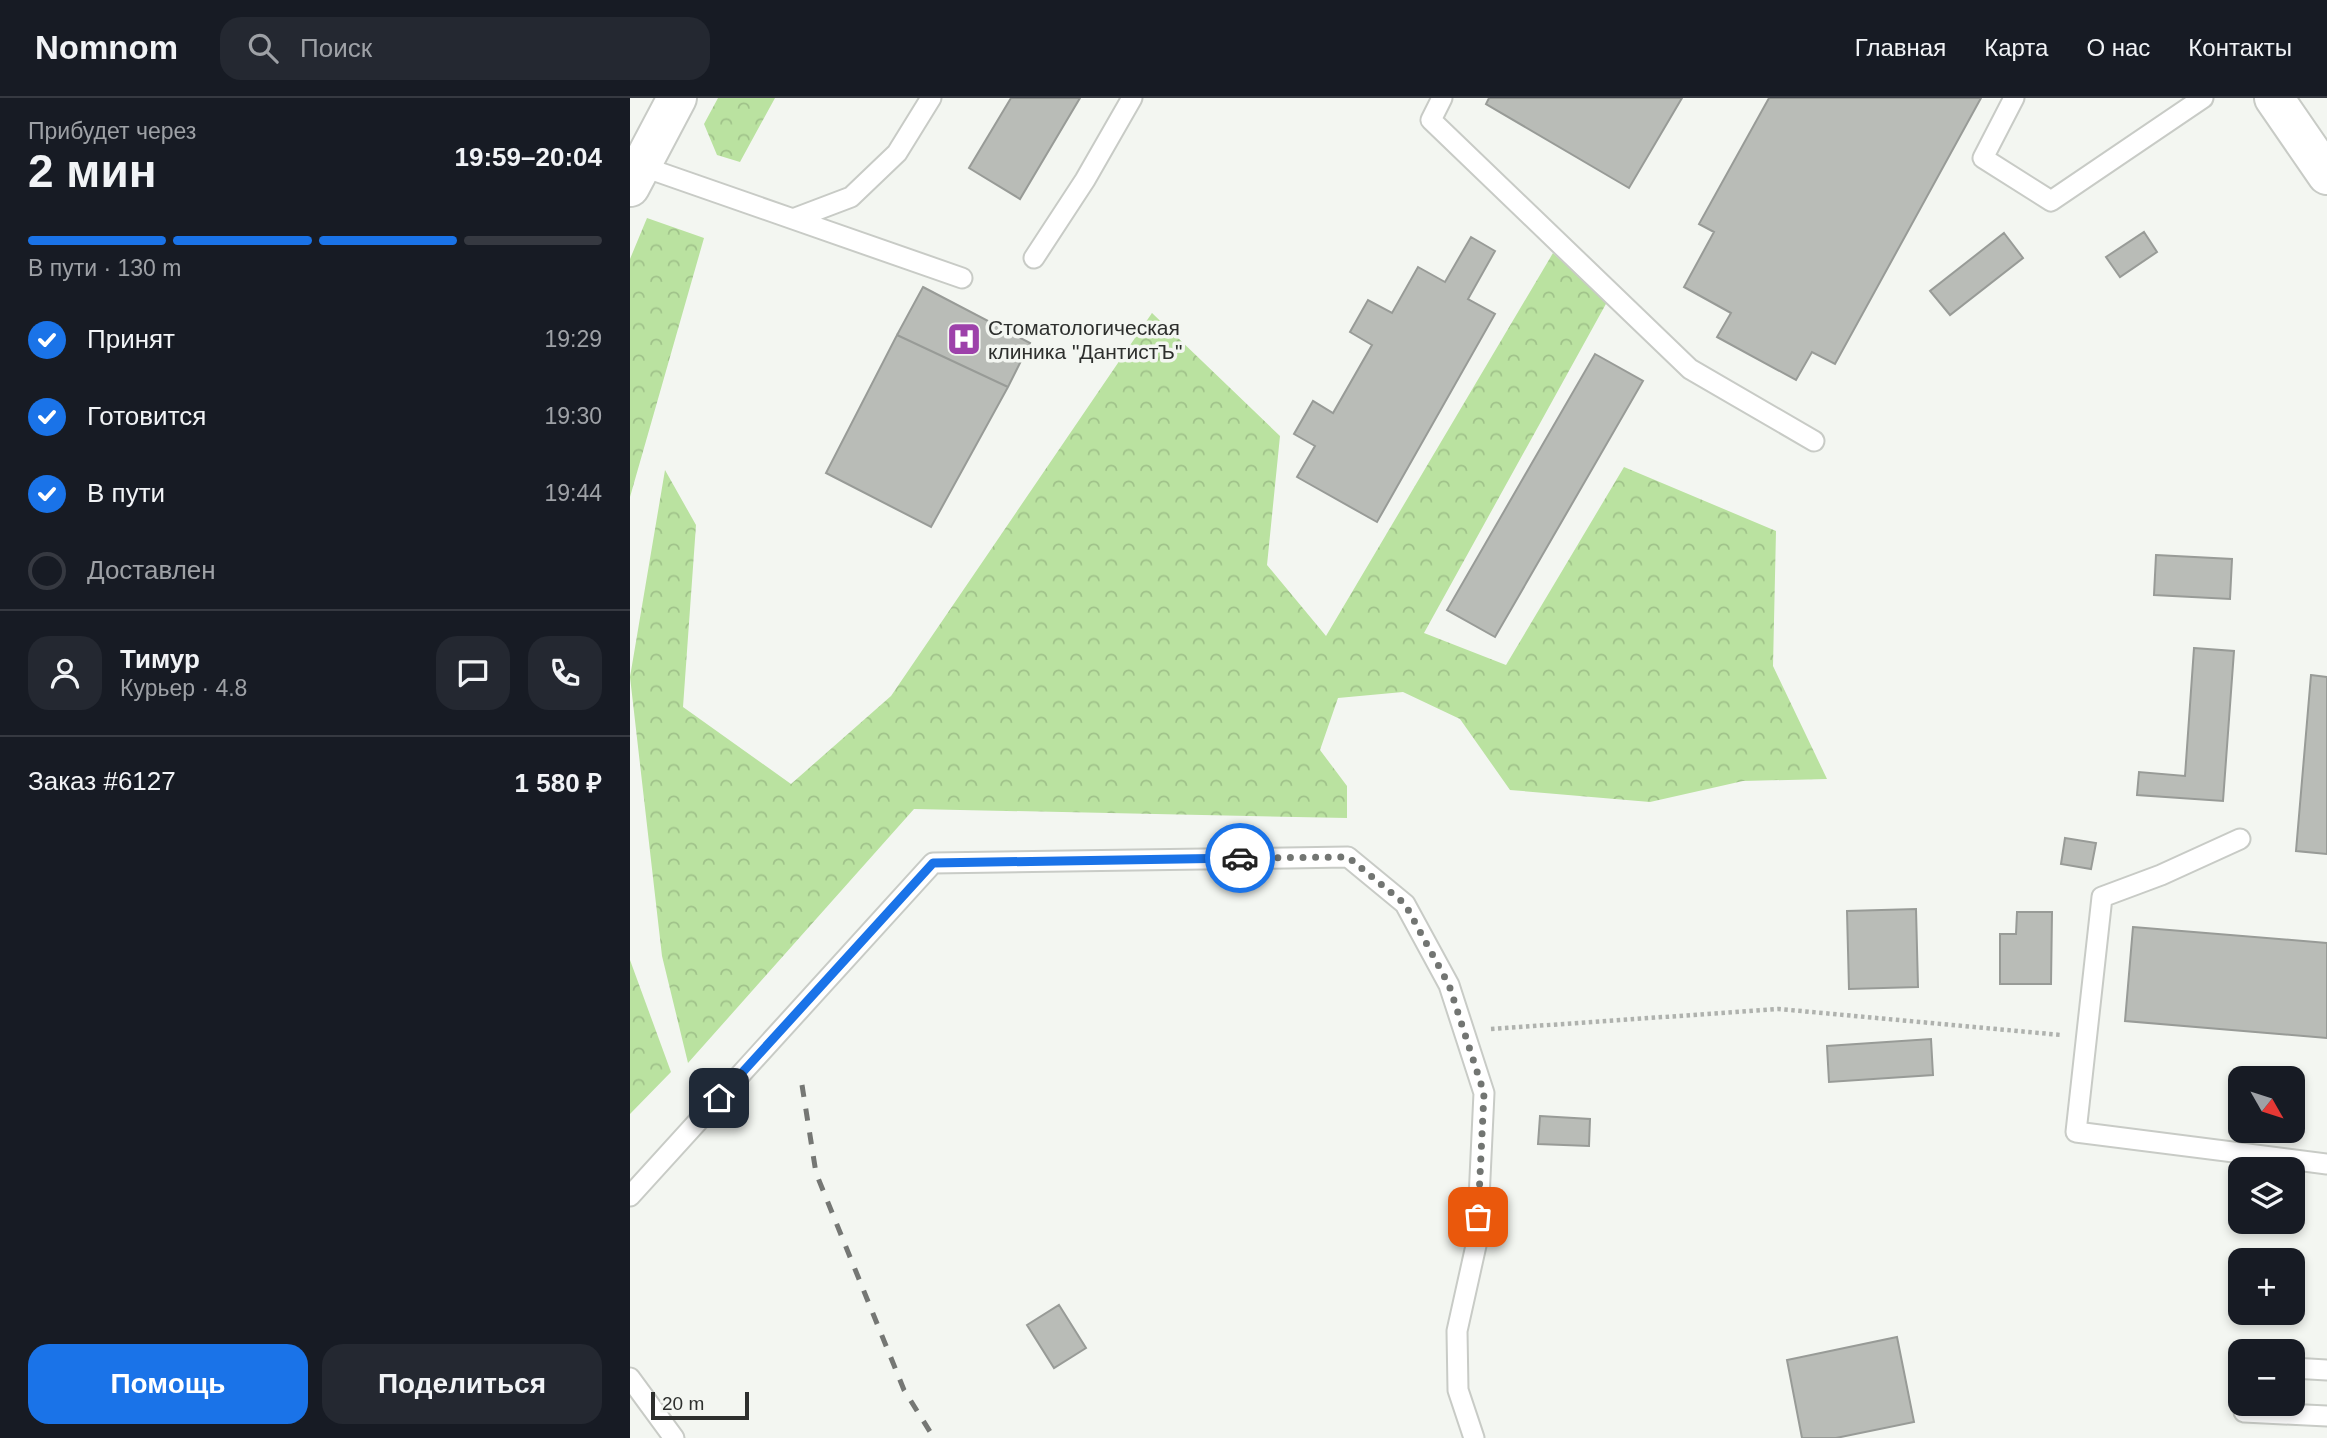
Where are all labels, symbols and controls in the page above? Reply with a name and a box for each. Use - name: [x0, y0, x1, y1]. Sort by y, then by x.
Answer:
- search box: [220, 17, 710, 80]
- text: Nomnom: [35, 29, 178, 66]
- icon: search: [244, 29, 282, 67]
- text: Поиск: [300, 33, 372, 63]
- text: Главная: [1855, 34, 1946, 61]
- text: Карта: [1984, 34, 2048, 61]
- text: О нас: [2086, 34, 2150, 61]
- text: Контакты: [2188, 34, 2292, 61]
- text: Прибудет через: [28, 118, 196, 144]
- text: 19:59–20:04: [455, 142, 602, 172]
- text: 2 мин: [28, 145, 156, 197]
- text: В пути · 130 m: [28, 255, 181, 281]
- place label: Стоматологическая клиника "ДантистЪ": [988, 316, 1182, 363]
- hospital icon: Стоматологическая клиника "ДантистЪ": [945, 320, 983, 358]
- icon: check: [28, 321, 66, 359]
- text: Принят: [87, 324, 175, 354]
- text: 19:29: [544, 326, 602, 352]
- icon: check: [28, 398, 66, 436]
- text: Готовится: [87, 401, 206, 431]
- text: 19:30: [544, 403, 602, 429]
- icon: check: [28, 475, 66, 513]
- text: В пути: [87, 478, 165, 508]
- text: 19:44: [544, 480, 602, 506]
- text: Доставлен: [87, 555, 216, 585]
- button: person: [28, 636, 102, 710]
- button: chat: [436, 636, 510, 710]
- button: phone: [528, 636, 602, 710]
- text: Тимур: [120, 644, 200, 674]
- text: Курьер · 4.8: [120, 675, 247, 701]
- text: Заказ #6127: [28, 766, 176, 796]
- text: 1 580 ₽: [515, 768, 602, 798]
- courier: [1205, 823, 1275, 893]
- icon: car: [1221, 839, 1259, 877]
- north arrow: [2228, 1066, 2305, 1143]
- map controls: [2228, 1066, 2305, 1416]
- pin: [689, 1068, 749, 1128]
- icon: home: [700, 1079, 738, 1117]
- button: layers: [2228, 1157, 2305, 1234]
- pin: [1448, 1187, 1508, 1247]
- icon: bag: [1459, 1198, 1497, 1236]
- button: +: [2228, 1248, 2305, 1325]
- button: −: [2228, 1339, 2305, 1416]
- button: Помощь: [28, 1344, 308, 1424]
- button: Поделиться: [322, 1344, 602, 1424]
- scale bar: [651, 1389, 749, 1421]
- text: 20 m: [662, 1393, 704, 1414]

